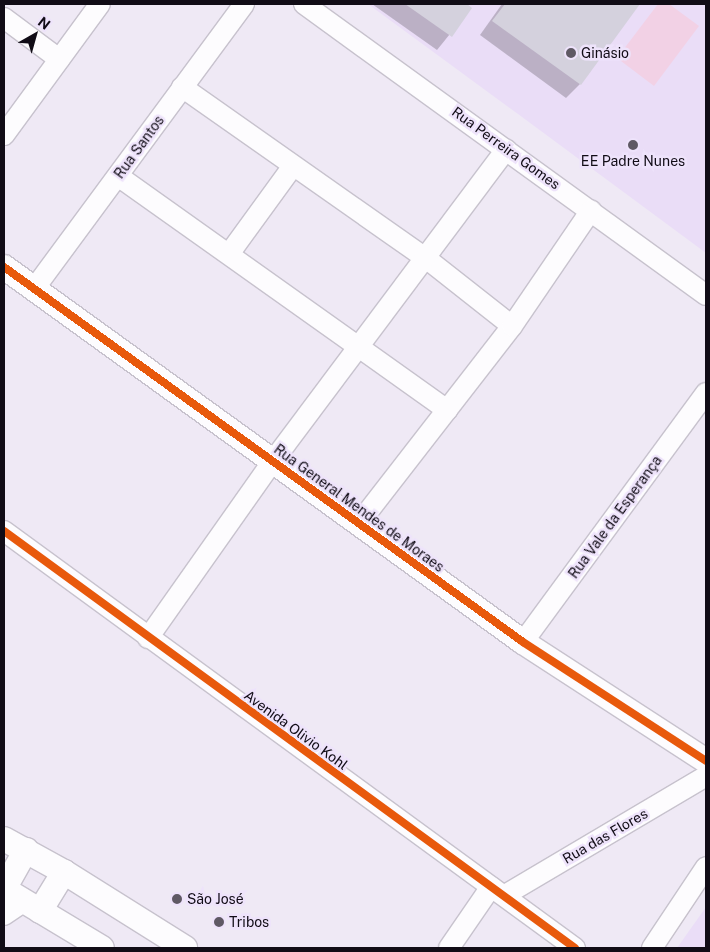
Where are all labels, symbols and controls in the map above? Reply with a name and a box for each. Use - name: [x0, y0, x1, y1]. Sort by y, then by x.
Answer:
- north arrow: [10, 10, 60, 60]
- text: N: [35, 13, 53, 33]
- place label: Ginásio: [581, 45, 629, 61]
- marker: Ginásio: [565, 47, 577, 59]
- street label: Rua Perreira Gomes: [449, 103, 563, 193]
- street label: Rua Santos: [111, 112, 167, 182]
- marker: EE Padre Nunes: [627, 139, 639, 151]
- place label: EE Padre Nunes: [581, 153, 685, 169]
- street label: Rua General Mendes de Moraes: [271, 441, 447, 575]
- street label: Rua Vale da Esperança: [565, 452, 665, 582]
- street label: Avenida Olivio Kohl: [241, 687, 351, 773]
- street label: Rua das Flores: [559, 805, 651, 867]
- place label: São José: [187, 891, 244, 907]
- marker: São José: [171, 893, 183, 905]
- place label: Tribos: [229, 914, 269, 930]
- marker: Tribos: [213, 916, 225, 928]

